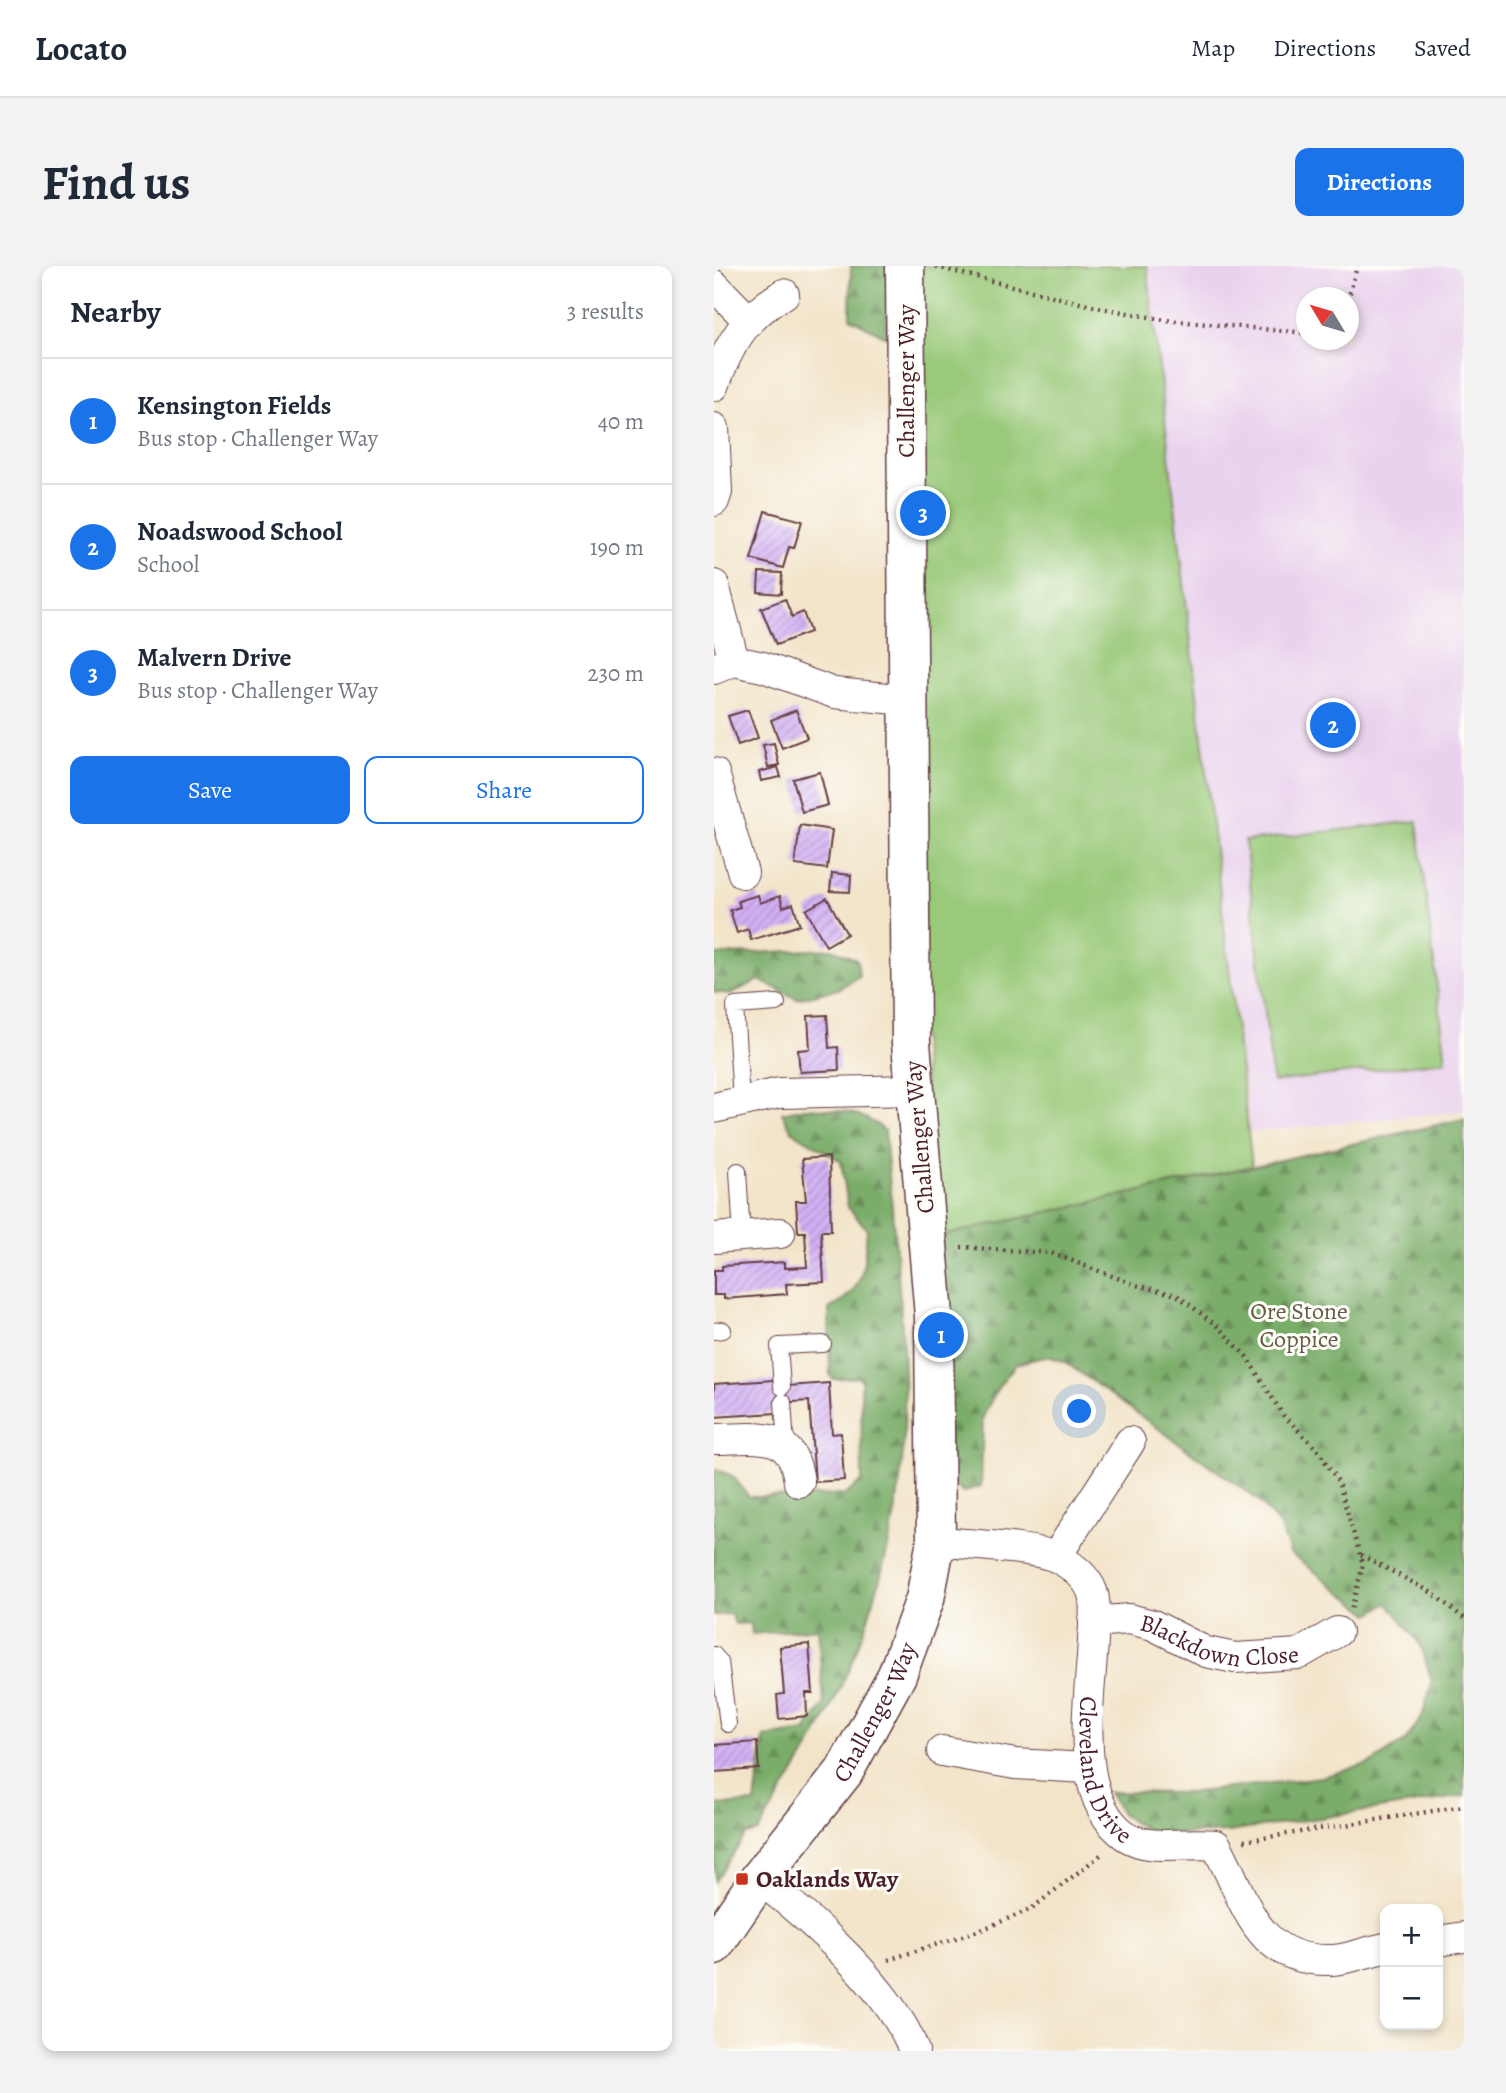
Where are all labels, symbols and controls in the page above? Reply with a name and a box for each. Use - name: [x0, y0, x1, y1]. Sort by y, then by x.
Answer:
- text: Locato: [35, 26, 127, 71]
- text: Map: [1191, 32, 1235, 64]
- text: Directions: [1273, 32, 1376, 64]
- text: Saved: [1414, 32, 1471, 64]
- button: Directions: [1295, 148, 1464, 216]
- text: Find us: [42, 149, 190, 216]
- north arrow: [1296, 287, 1359, 350]
- text: Nearby: [70, 292, 161, 332]
- text: 3 results: [567, 296, 644, 327]
- street label: Challenger Way: [890, 304, 922, 458]
- text: Kensington Fields: [137, 388, 331, 423]
- text: 1: [89, 406, 97, 437]
- text: 40 m: [598, 406, 644, 437]
- text: Bus stop · Challenger Way: [137, 423, 378, 454]
- pin: 3: [900, 487, 946, 539]
- text: Noadswood School: [137, 514, 343, 549]
- text: 2: [87, 532, 99, 563]
- text: 190 m: [590, 532, 644, 563]
- text: School: [137, 549, 199, 580]
- text: Malvern Drive: [137, 640, 292, 675]
- text: 3: [88, 658, 98, 689]
- text: 230 m: [588, 658, 644, 689]
- text: Bus stop · Challenger Way: [137, 675, 378, 706]
- pin: 2: [1310, 699, 1356, 751]
- button: Save: [70, 756, 350, 824]
- button: Share: [364, 756, 644, 824]
- street label: Challenger Way: [896, 1059, 942, 1215]
- park label: Ore Stone Coppice: [1250, 1295, 1348, 1355]
- pin: 1: [918, 1309, 964, 1361]
- your location: [1062, 1394, 1096, 1428]
- street label: Blackdown Close: [1137, 1606, 1300, 1675]
- street label: Challenger Way: [826, 1638, 924, 1789]
- street label: Cleveland Drive: [1071, 1695, 1138, 1851]
- place label: Oaklands Way: [756, 1863, 899, 1895]
- marker: Oaklands Way: [734, 1871, 750, 1887]
- map controls: [1380, 1904, 1443, 2030]
- button: +: [1380, 1904, 1443, 1967]
- button: −: [1380, 1967, 1443, 2030]

